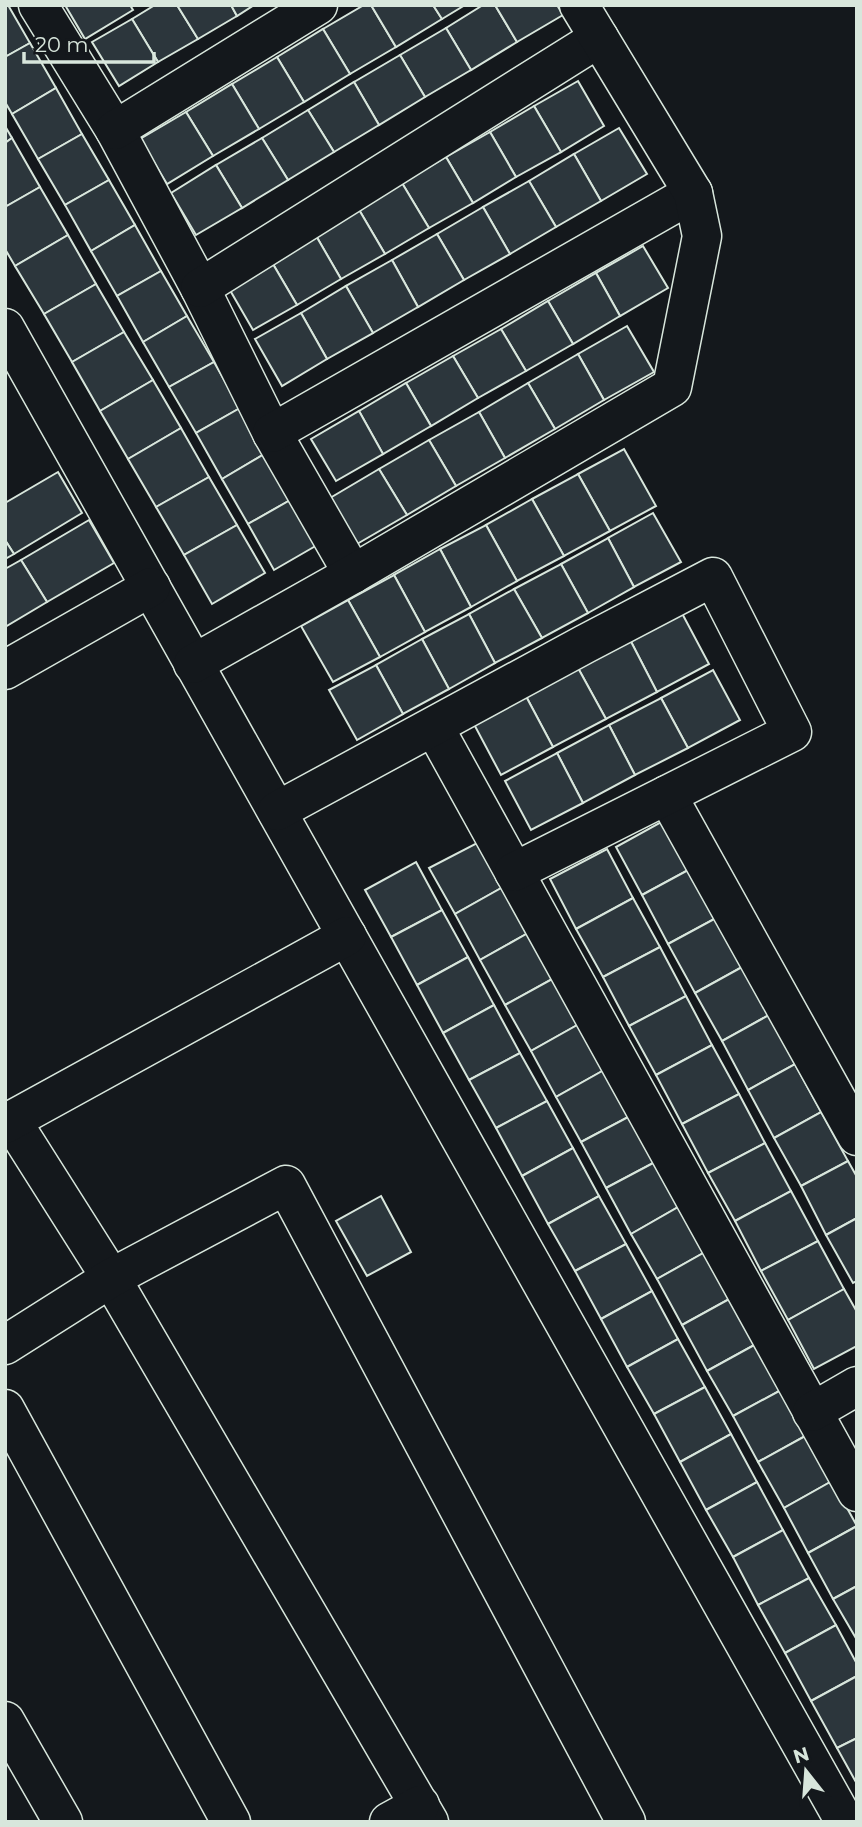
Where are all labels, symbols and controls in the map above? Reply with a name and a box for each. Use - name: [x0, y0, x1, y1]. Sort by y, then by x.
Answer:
- scale bar: [24, 21, 154, 65]
- text: 20 m: [35, 32, 89, 57]
- north arrow: [771, 1736, 841, 1806]
- text: N: [790, 1742, 812, 1768]

